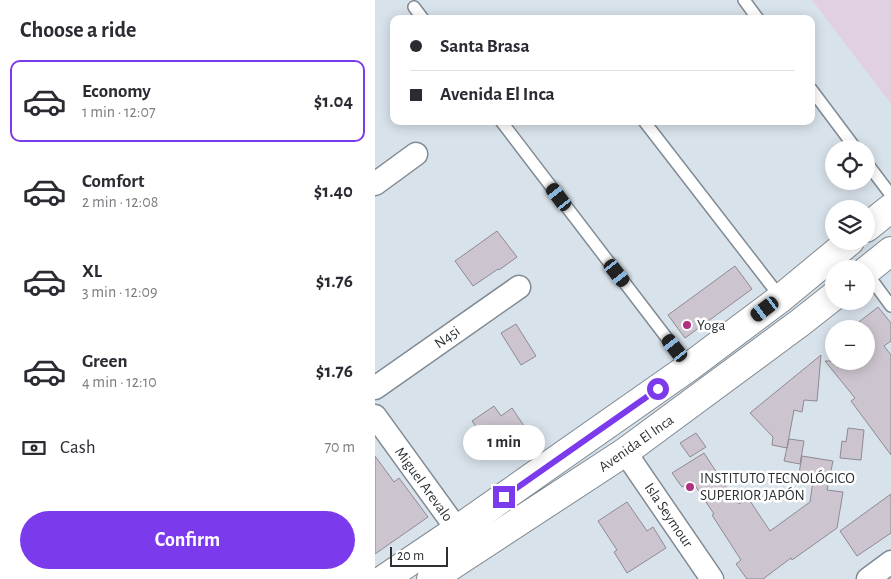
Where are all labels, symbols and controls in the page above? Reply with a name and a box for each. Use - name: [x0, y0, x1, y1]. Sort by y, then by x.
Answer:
- text: Choose a ride: [20, 19, 136, 41]
- text: Santa Brasa: [440, 37, 530, 56]
- icon: car: [22, 79, 67, 124]
- text: Economy: [82, 82, 151, 101]
- text: Avenida El Inca: [440, 85, 555, 104]
- text: $1.04: [314, 92, 353, 111]
- text: 1 min · 12:07: [82, 104, 156, 120]
- map controls: [825, 140, 875, 370]
- button: locate: [825, 140, 875, 190]
- icon: car: [22, 169, 67, 214]
- text: Comfort: [82, 172, 144, 191]
- car: [543, 181, 574, 213]
- text: $1.40: [314, 182, 353, 201]
- text: 2 min · 12:08: [82, 194, 158, 210]
- button: layers: [825, 200, 875, 250]
- car: [601, 257, 632, 289]
- icon: car: [22, 259, 67, 304]
- button: +: [825, 260, 875, 310]
- text: XL: [82, 262, 102, 281]
- text: $1.76: [316, 272, 353, 291]
- text: 3 min · 12:09: [82, 284, 158, 300]
- car: [748, 294, 781, 324]
- place label: Yoga: [697, 318, 725, 333]
- marker: Yoga: [681, 319, 693, 331]
- button: −: [825, 320, 875, 370]
- street label: N45i: [432, 323, 463, 351]
- car: [659, 332, 690, 364]
- icon: car: [22, 349, 67, 394]
- text: Green: [82, 352, 128, 371]
- text: $1.76: [316, 362, 353, 381]
- text: 4 min · 12:10: [82, 374, 157, 390]
- route start: [647, 378, 669, 400]
- street label: Avenida El Inca: [596, 412, 676, 475]
- callout: 1 min: [463, 424, 545, 460]
- icon: cash: [20, 434, 48, 462]
- text: 1 min: [487, 434, 521, 450]
- text: Cash: [60, 438, 96, 457]
- text: 70 m: [324, 439, 355, 455]
- street label: Miguel Arevalo: [392, 444, 455, 524]
- place label: INSTITUTO TECNOLÓGICO SUPERIOR JAPÓN: [700, 469, 855, 503]
- street label: Isla Seymour: [642, 480, 696, 550]
- marker: INSTITUTO TECNOLÓGICO SUPERIOR JAPÓN: [684, 481, 696, 493]
- route end: [493, 486, 515, 508]
- button: Confirm: [20, 511, 355, 569]
- scale bar: [390, 544, 447, 567]
- text: 20 m: [397, 549, 424, 563]

